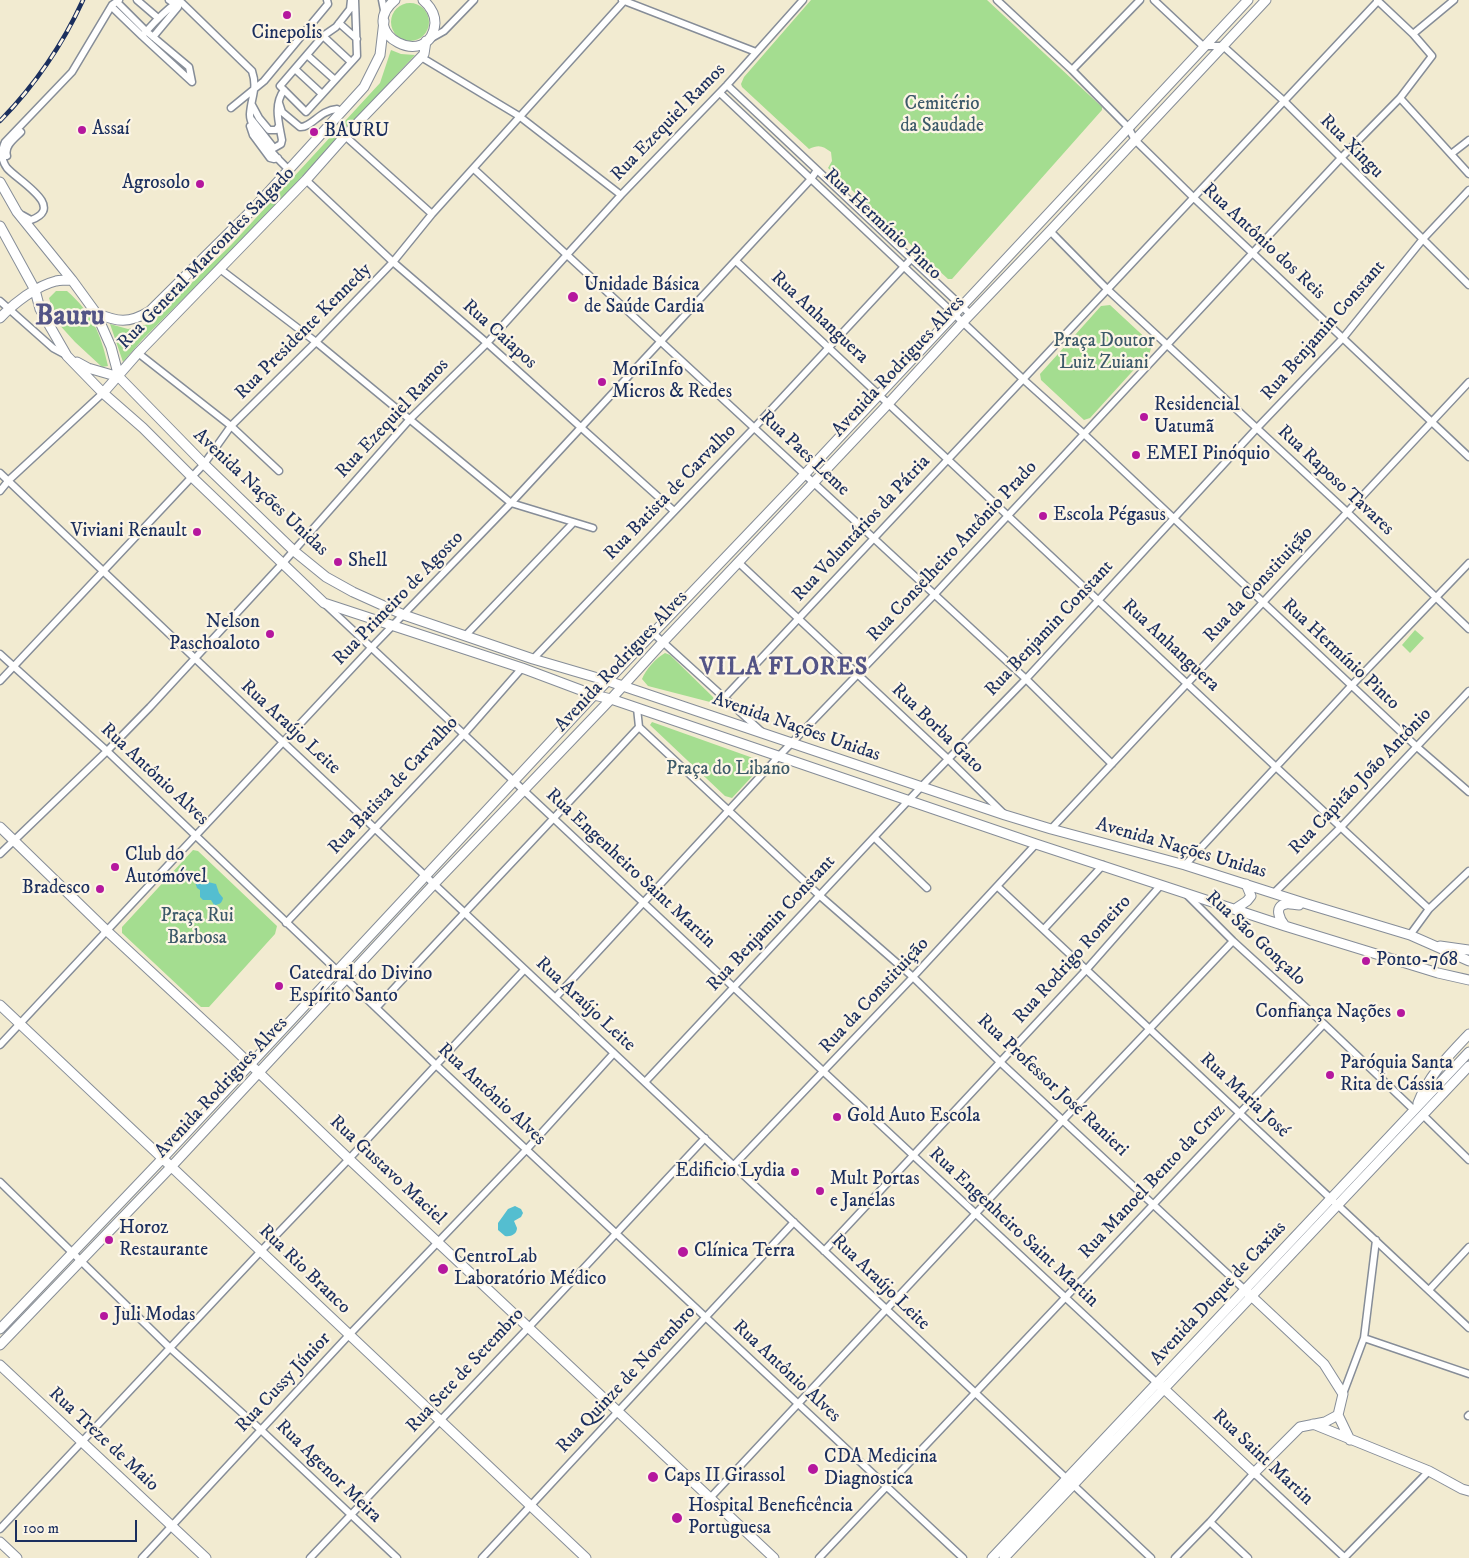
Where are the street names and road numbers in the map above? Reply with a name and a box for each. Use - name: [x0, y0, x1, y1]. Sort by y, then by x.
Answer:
- street label: Rua Ezequiel Ramos: [607, 59, 731, 187]
- street label: Rua Xingu: [1314, 110, 1388, 184]
- street label: Rua General Marcondes Salgado: [114, 163, 300, 355]
- street label: Rua Hermínio Pinto: [818, 165, 946, 285]
- street label: Rua Antônio dos Reis: [1197, 179, 1329, 305]
- street label: Rua Benjamin Constant: [1257, 256, 1391, 406]
- street label: Rua Presidente Kennedy: [231, 259, 377, 405]
- street label: Rua Anhanguera: [765, 267, 873, 369]
- street label: Avenida Rodrigues Alves: [828, 292, 970, 442]
- street label: Rua Caiapos: [457, 295, 541, 375]
- street label: Rua Ezequiel Ramos: [332, 354, 454, 484]
- street label: Rua Paes Leme: [754, 406, 854, 502]
- street label: Rua Batista de Carvalho: [600, 420, 742, 566]
- street label: Rua Raposo Tavares: [1272, 421, 1398, 541]
- street label: Avenida Nações Unidas: [188, 425, 332, 561]
- street label: Rua Voluntários da Pátria: [788, 451, 936, 607]
- street label: Rua Conselheiro Antônio Prado: [863, 457, 1043, 647]
- street label: Rua da Constituição: [1199, 522, 1319, 648]
- street label: Rua Primeiro de Agosto: [329, 527, 469, 671]
- street label: Rua Benjamin Constant: [981, 556, 1119, 702]
- street label: Avenida Rodrigues Alves: [551, 587, 693, 737]
- street label: Rua Anhanguera: [1116, 595, 1224, 697]
- street label: Rua Hermínio Pinto: [1276, 595, 1404, 715]
- street label: Rua Araújo Leite: [235, 676, 345, 780]
- street label: Rua Borba Gato: [886, 679, 988, 779]
- street label: Avenida Nações Unidas: [709, 689, 883, 767]
- street label: Rua Capitão João Antônio: [1285, 704, 1437, 860]
- street label: Rua Batista de Carvalho: [324, 712, 464, 860]
- street label: Rua Antônio Alves: [95, 719, 213, 831]
- street label: Rua Engenheiro Saint Martin: [540, 784, 720, 954]
- street label: Avenida Nações Unidas: [1093, 814, 1269, 884]
- street label: Rua Benjamin Constant: [703, 851, 841, 997]
- street label: Rua São Gonçalo: [1200, 887, 1310, 991]
- street label: Rua Rodrigo Romeiro: [1009, 891, 1137, 1029]
- street label: Rua da Constituição: [815, 933, 935, 1059]
- street label: Rua Araújo Leite: [530, 953, 640, 1057]
- street label: Rua Professor José Ranieri: [972, 1010, 1132, 1162]
- street label: Avenida Rodrigues Alves: [151, 1013, 293, 1163]
- street label: Rua Antônio Alves: [432, 1039, 550, 1151]
- street label: Rua Maria José: [1194, 1049, 1294, 1143]
- street label: Rua Manoel Bento da Cruz: [1075, 1100, 1231, 1264]
- street label: Rua Gustavo Maciel: [324, 1111, 450, 1231]
- street label: Rua Engenheiro Saint Martin: [923, 1143, 1103, 1313]
- street label: Avenida Duque de Caxias: [1146, 1217, 1292, 1371]
- street label: Rua Rio Branco: [253, 1220, 355, 1320]
- street label: Rua Araújo Leite: [826, 1230, 934, 1336]
- street label: Rua Quinze de Novembro: [553, 1301, 701, 1459]
- street label: Rua Sete de Setembro: [402, 1304, 530, 1438]
- street label: Rua Antônio Alves: [727, 1316, 845, 1428]
- street label: Rua Cussy Júnior: [232, 1328, 336, 1438]
- street label: Rua Treze de Maio: [43, 1383, 163, 1497]
- street label: Rua Saint Martin: [1207, 1405, 1317, 1511]
- street label: Rua Agenor Meira: [270, 1416, 386, 1528]

